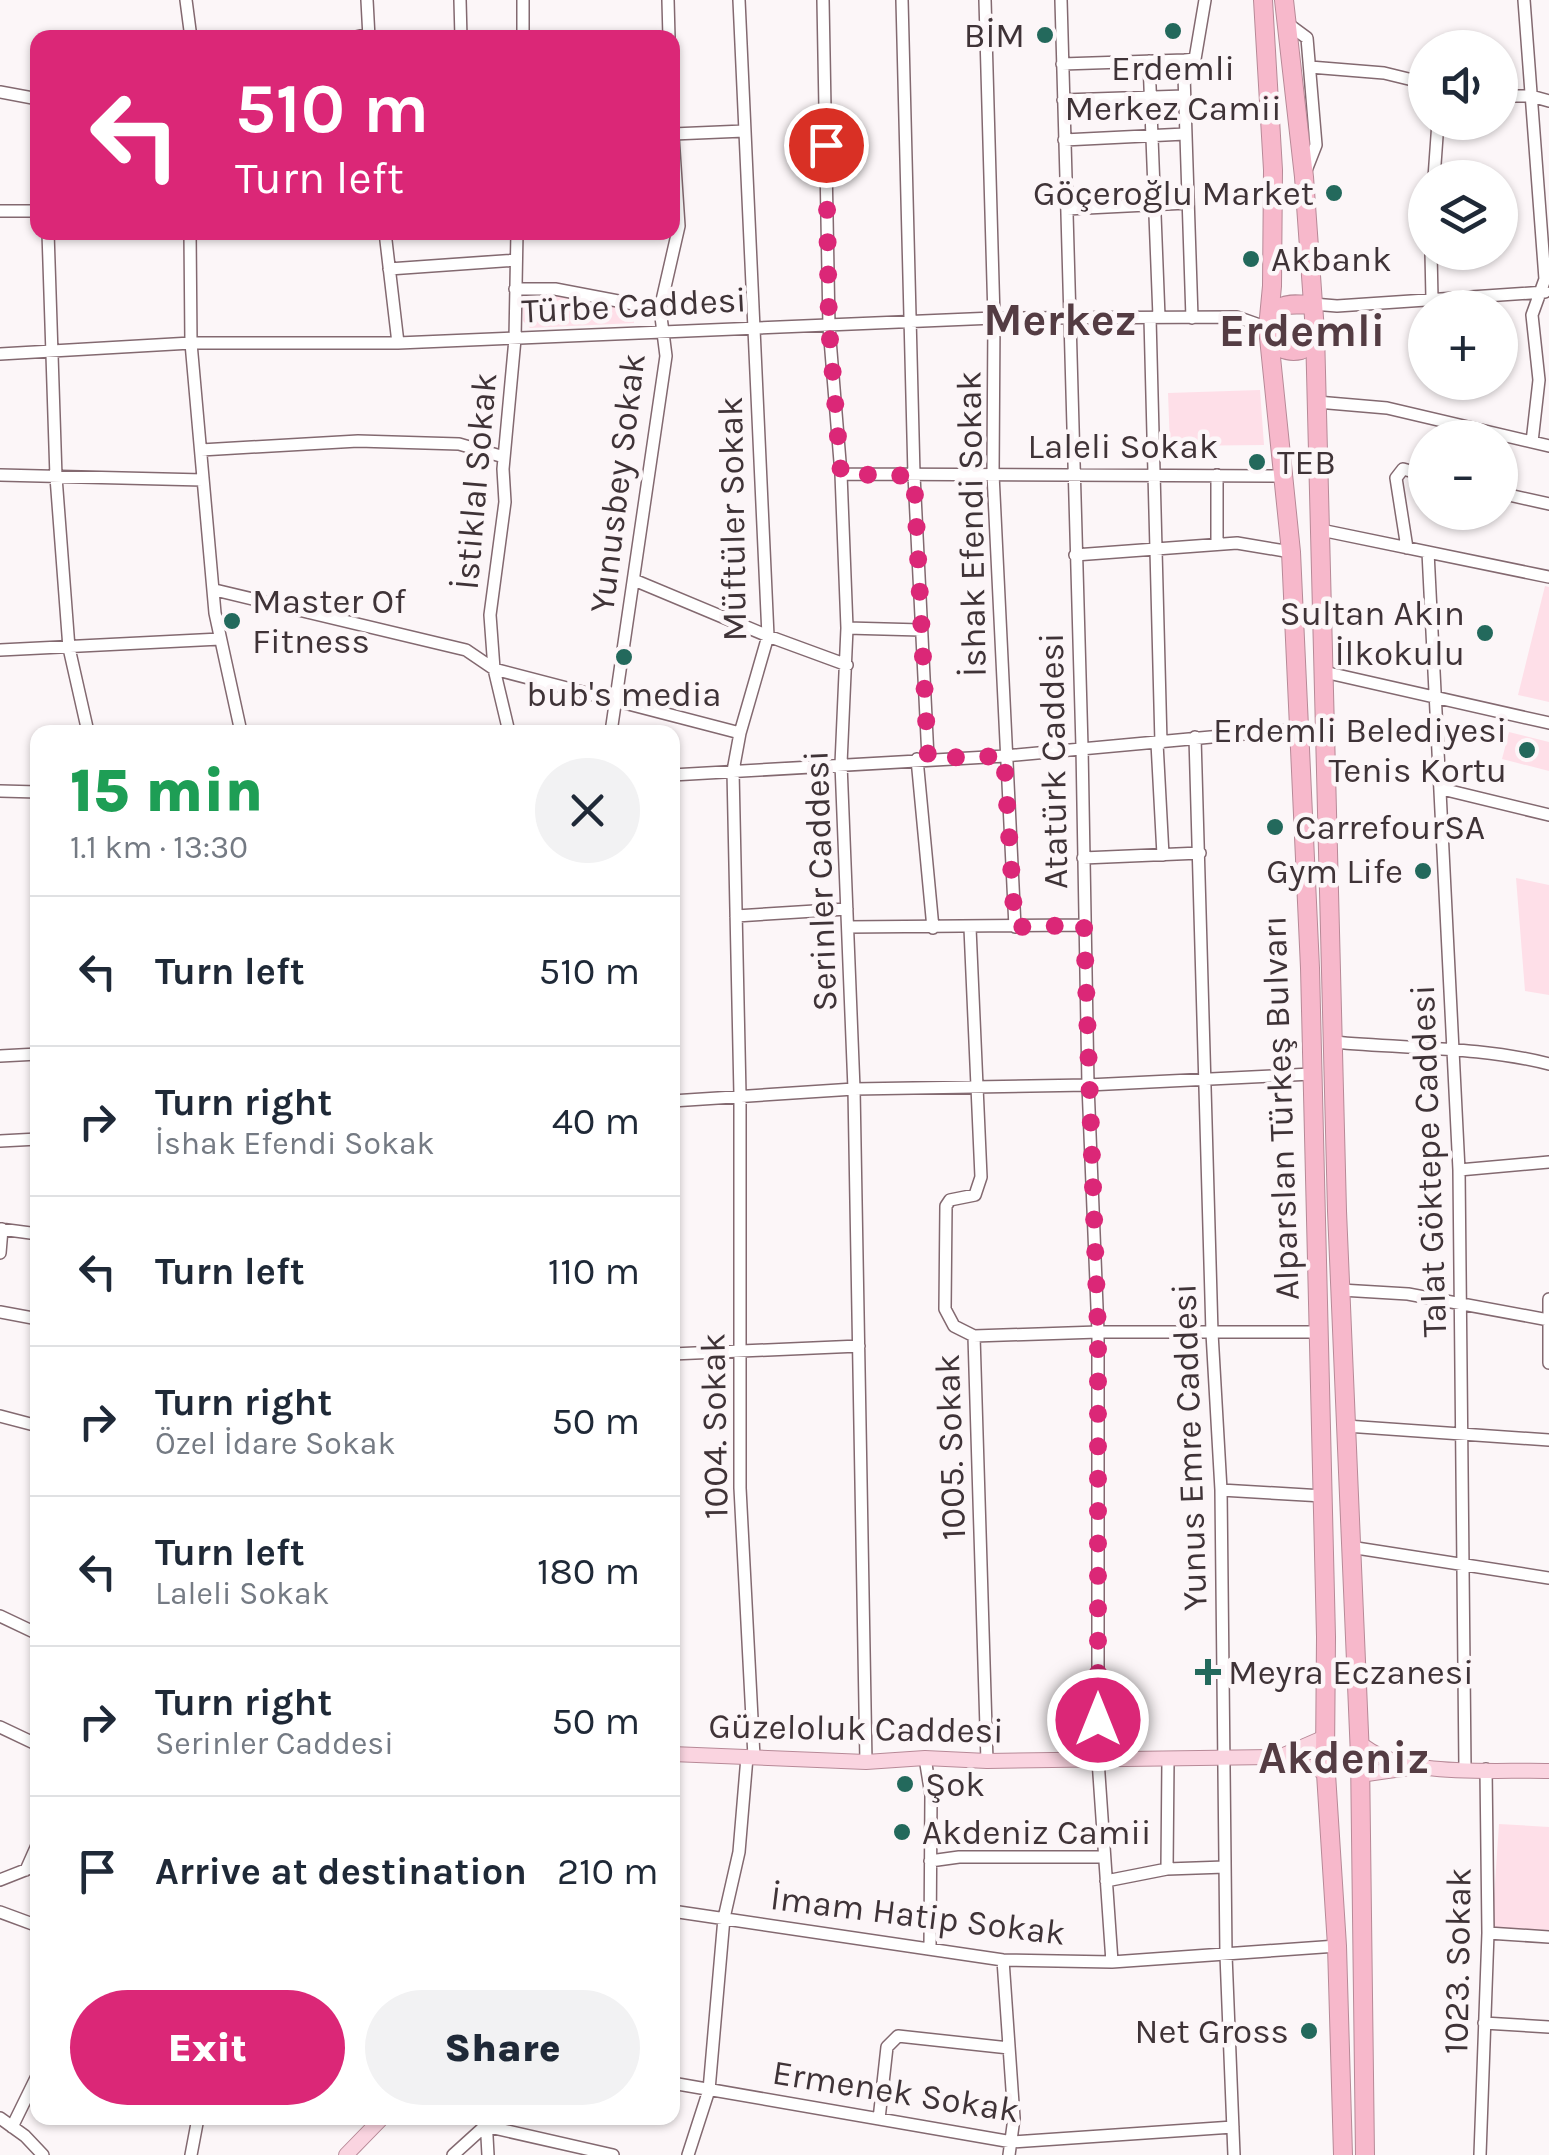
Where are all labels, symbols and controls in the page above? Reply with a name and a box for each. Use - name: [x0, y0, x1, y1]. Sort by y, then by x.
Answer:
- place label: BİM: [964, 15, 1025, 56]
- marker: Erdemli Merkez Camii: [1162, 20, 1184, 42]
- marker: BİM: [1034, 24, 1056, 46]
- map controls: [1408, 30, 1518, 530]
- button: sound: [1408, 30, 1518, 140]
- place label: Erdemli Merkez Camii: [1064, 48, 1282, 129]
- text: 510 m: [235, 68, 429, 150]
- icon: left: [70, 70, 200, 200]
- pin: [784, 103, 869, 188]
- icon: arrive: [799, 118, 854, 173]
- text: Turn left: [235, 152, 404, 204]
- button: layers: [1408, 160, 1518, 270]
- place label: Göçeroğlu Market: [1033, 173, 1314, 214]
- marker: Göçeroğlu Market: [1323, 182, 1345, 204]
- place label: Akbank: [1271, 239, 1392, 280]
- marker: Akbank: [1240, 248, 1262, 270]
- street label: Türbe Caddesi: [521, 279, 747, 332]
- button: +: [1408, 290, 1518, 400]
- district label: Merkez: [983, 294, 1137, 346]
- district label: Erdemli: [1219, 305, 1385, 357]
- street label: Yunusbey Sokak: [581, 351, 654, 615]
- street label: İstiklal Sokak: [446, 371, 505, 591]
- street label: İshak Efendi Sokak: [948, 371, 995, 677]
- street label: Müftüler Sokak: [710, 396, 755, 642]
- button: −: [1408, 420, 1518, 530]
- street label: Laleli Sokak: [1028, 426, 1218, 467]
- place label: TEB: [1277, 442, 1336, 483]
- marker: TEB: [1246, 451, 1268, 473]
- place label: Master Of Fitness: [252, 581, 407, 662]
- place label: Sultan Akın İlkokulu: [1280, 593, 1465, 674]
- marker: Master Of Fitness: [221, 610, 243, 632]
- marker: Sultan Akın İlkokulu: [1474, 622, 1496, 644]
- street label: Atatürk Caddesi: [1031, 632, 1076, 890]
- marker: bub's media: [613, 646, 635, 668]
- place label: bub's media: [526, 674, 722, 715]
- place label: Erdemli Belediyesi Tenis Kortu: [1213, 710, 1507, 791]
- marker: Erdemli Belediyesi Tenis Kortu: [1516, 739, 1538, 761]
- street label: Serinler Caddesi: [795, 750, 846, 1012]
- text: 15 min: [70, 756, 263, 826]
- button: close: [535, 758, 640, 863]
- place label: CarrefourSA: [1295, 807, 1485, 848]
- marker: CarrefourSA: [1264, 816, 1286, 838]
- text: 1.1 km · 13:30: [70, 829, 248, 866]
- place label: Gym Life: [1266, 851, 1403, 892]
- marker: Gym Life: [1412, 860, 1434, 882]
- street label: Alparslan Türkeş Bulvarı: [1253, 915, 1308, 1301]
- icon: left: [70, 944, 125, 999]
- text: Turn left: [155, 949, 305, 994]
- text: 510 m: [539, 949, 640, 994]
- street label: Talat Göktepe Caddesi: [1402, 984, 1455, 1338]
- text: Turn right: [155, 1080, 332, 1125]
- icon: right: [70, 1094, 125, 1149]
- text: 40 m: [552, 1099, 640, 1144]
- text: İshak Efendi Sokak: [155, 1125, 435, 1162]
- icon: left: [70, 1244, 125, 1299]
- text: Turn left: [155, 1249, 305, 1294]
- text: 110 m: [548, 1249, 640, 1294]
- street label: Yunus Emre Caddesi: [1163, 1283, 1216, 1611]
- street label: 1004. Sokak: [692, 1333, 737, 1519]
- street label: 1005. Sokak: [927, 1353, 974, 1541]
- text: Turn right: [155, 1380, 332, 1425]
- icon: right: [70, 1394, 125, 1449]
- text: 50 m: [551, 1399, 640, 1444]
- text: Özel İdare Sokak: [155, 1425, 395, 1462]
- text: Turn left: [155, 1530, 305, 1575]
- icon: left: [70, 1544, 125, 1599]
- text: 180 m: [537, 1549, 640, 1594]
- text: Laleli Sokak: [155, 1575, 330, 1612]
- place label: Meyra Eczanesi: [1228, 1652, 1474, 1693]
- marker: Meyra Eczanesi: [1197, 1661, 1219, 1683]
- position arrow: [1046, 1668, 1150, 1772]
- text: Turn right: [155, 1680, 332, 1725]
- icon: right: [70, 1694, 125, 1749]
- text: 50 m: [551, 1699, 640, 1744]
- street label: Güzeloluk Caddesi: [708, 1705, 1004, 1752]
- text: Serinler Caddesi: [155, 1725, 394, 1762]
- district label: Akdeniz: [1258, 1732, 1430, 1784]
- place label: Şok: [925, 1764, 985, 1805]
- marker: Şok: [894, 1773, 916, 1795]
- place label: Akdeniz Camii: [922, 1812, 1151, 1853]
- marker: Akdeniz Camii: [891, 1821, 913, 1843]
- icon: arrive: [70, 1844, 125, 1899]
- text: Arrive at destination: [155, 1849, 527, 1894]
- text: 210 m: [557, 1849, 659, 1894]
- street label: 1023. Sokak: [1435, 1867, 1480, 2055]
- street label: İmam Hatip Sokak: [768, 1877, 1068, 1954]
- button: Exit: [70, 1990, 345, 2105]
- button: Share: [365, 1990, 640, 2105]
- place label: Net Gross: [1135, 2011, 1289, 2052]
- marker: Net Gross: [1298, 2020, 1320, 2042]
- street label: Ermenek Sokak: [770, 2052, 1022, 2131]

